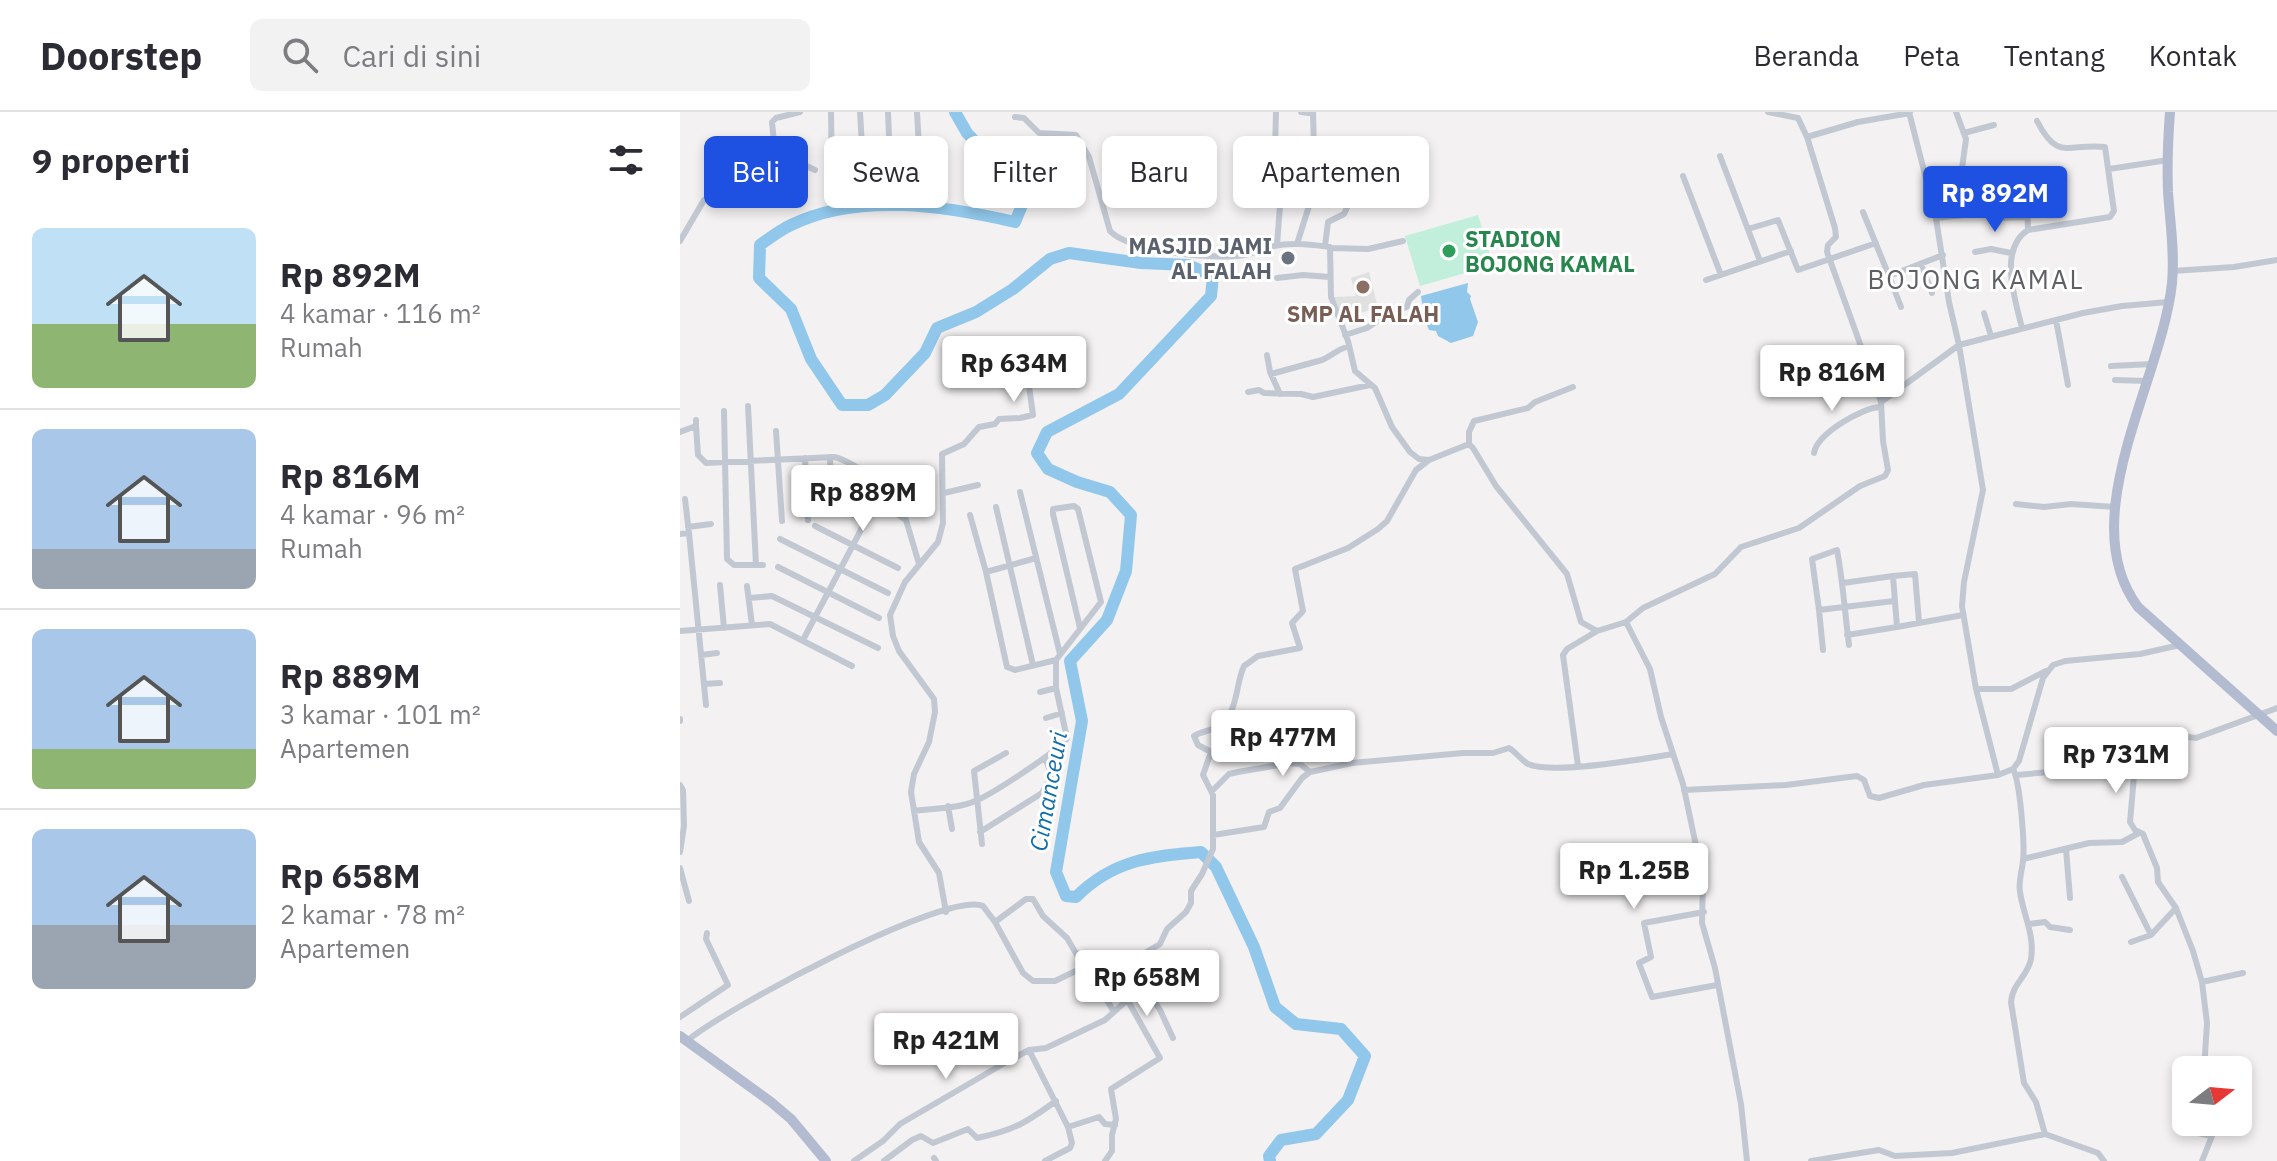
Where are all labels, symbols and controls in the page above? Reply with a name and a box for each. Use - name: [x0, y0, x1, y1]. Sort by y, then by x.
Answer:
- search box: [250, 19, 810, 91]
- text: Doorstep: [40, 31, 202, 80]
- icon: search: [278, 33, 322, 77]
- text: Cari di sini: [342, 36, 481, 75]
- text: Beranda: [1753, 37, 1859, 74]
- text: Peta: [1903, 37, 1960, 74]
- text: Tentang: [2004, 37, 2105, 74]
- text: Kontak: [2149, 37, 2237, 74]
- chip: Beli: [704, 136, 808, 208]
- chip: Sewa: [824, 136, 948, 208]
- chip: Filter: [964, 136, 1086, 208]
- chip: Baru: [1102, 136, 1217, 208]
- chip: Apartemen: [1233, 136, 1429, 208]
- text: 9 properti: [32, 138, 190, 182]
- icon: filters: [604, 138, 648, 182]
- pin: Rp 892M: [1921, 166, 2069, 234]
- text: Rp 892M: [1941, 175, 2049, 209]
- place label: STADION BOJONG KAMAL: [1465, 224, 1635, 278]
- place label: MASJID JAMI AL FALAH: [1128, 231, 1272, 285]
- marker: STADION BOJONG KAMAL: [1440, 242, 1458, 260]
- marker: MASJID JAMI AL FALAH: [1279, 249, 1297, 267]
- text: Rp 892M: [280, 252, 421, 296]
- icon: home: [96, 260, 192, 356]
- district label: BOJONG KAMAL: [1867, 262, 2085, 296]
- marker: SMP AL FALAH: [1354, 278, 1372, 296]
- text: 4 kamar · 116 m²: [280, 296, 481, 330]
- place label: SMP AL FALAH: [1287, 299, 1439, 328]
- text: Rumah: [280, 330, 363, 364]
- pin: Rp 634M: [940, 336, 1088, 404]
- text: Rp 634M: [960, 345, 1068, 379]
- pin: Rp 816M: [1758, 345, 1906, 413]
- text: Rp 816M: [1778, 354, 1886, 388]
- text: Rp 816M: [280, 453, 421, 497]
- icon: home: [96, 461, 192, 557]
- pin: Rp 889M: [789, 465, 937, 533]
- text: Rp 889M: [809, 474, 917, 508]
- text: 4 kamar · 96 m²: [280, 497, 465, 531]
- text: Rumah: [280, 531, 363, 565]
- text: Rp 889M: [280, 653, 421, 697]
- icon: home: [96, 661, 192, 757]
- text: 3 kamar · 101 m²: [280, 697, 481, 731]
- pin: Rp 477M: [1209, 710, 1357, 778]
- text: Rp 477M: [1229, 719, 1337, 753]
- pin: Rp 731M: [2042, 727, 2190, 795]
- water label: Cimanceuri: [1022, 728, 1074, 853]
- text: Apartemen: [280, 731, 410, 765]
- text: Rp 731M: [2062, 736, 2170, 770]
- pin: Rp 1.25B: [1551, 843, 1717, 911]
- text: Rp 1.25B: [1578, 852, 1690, 886]
- text: Rp 658M: [280, 853, 421, 897]
- icon: home: [96, 861, 192, 957]
- text: 2 kamar · 78 m²: [280, 897, 465, 931]
- text: Apartemen: [280, 931, 410, 965]
- pin: Rp 658M: [1073, 950, 1221, 1018]
- text: Rp 658M: [1093, 959, 1201, 993]
- pin: Rp 421M: [872, 1013, 1020, 1081]
- text: Rp 421M: [892, 1022, 1000, 1056]
- north arrow: [2172, 1056, 2252, 1136]
- map controls: [2172, 1056, 2252, 1136]

